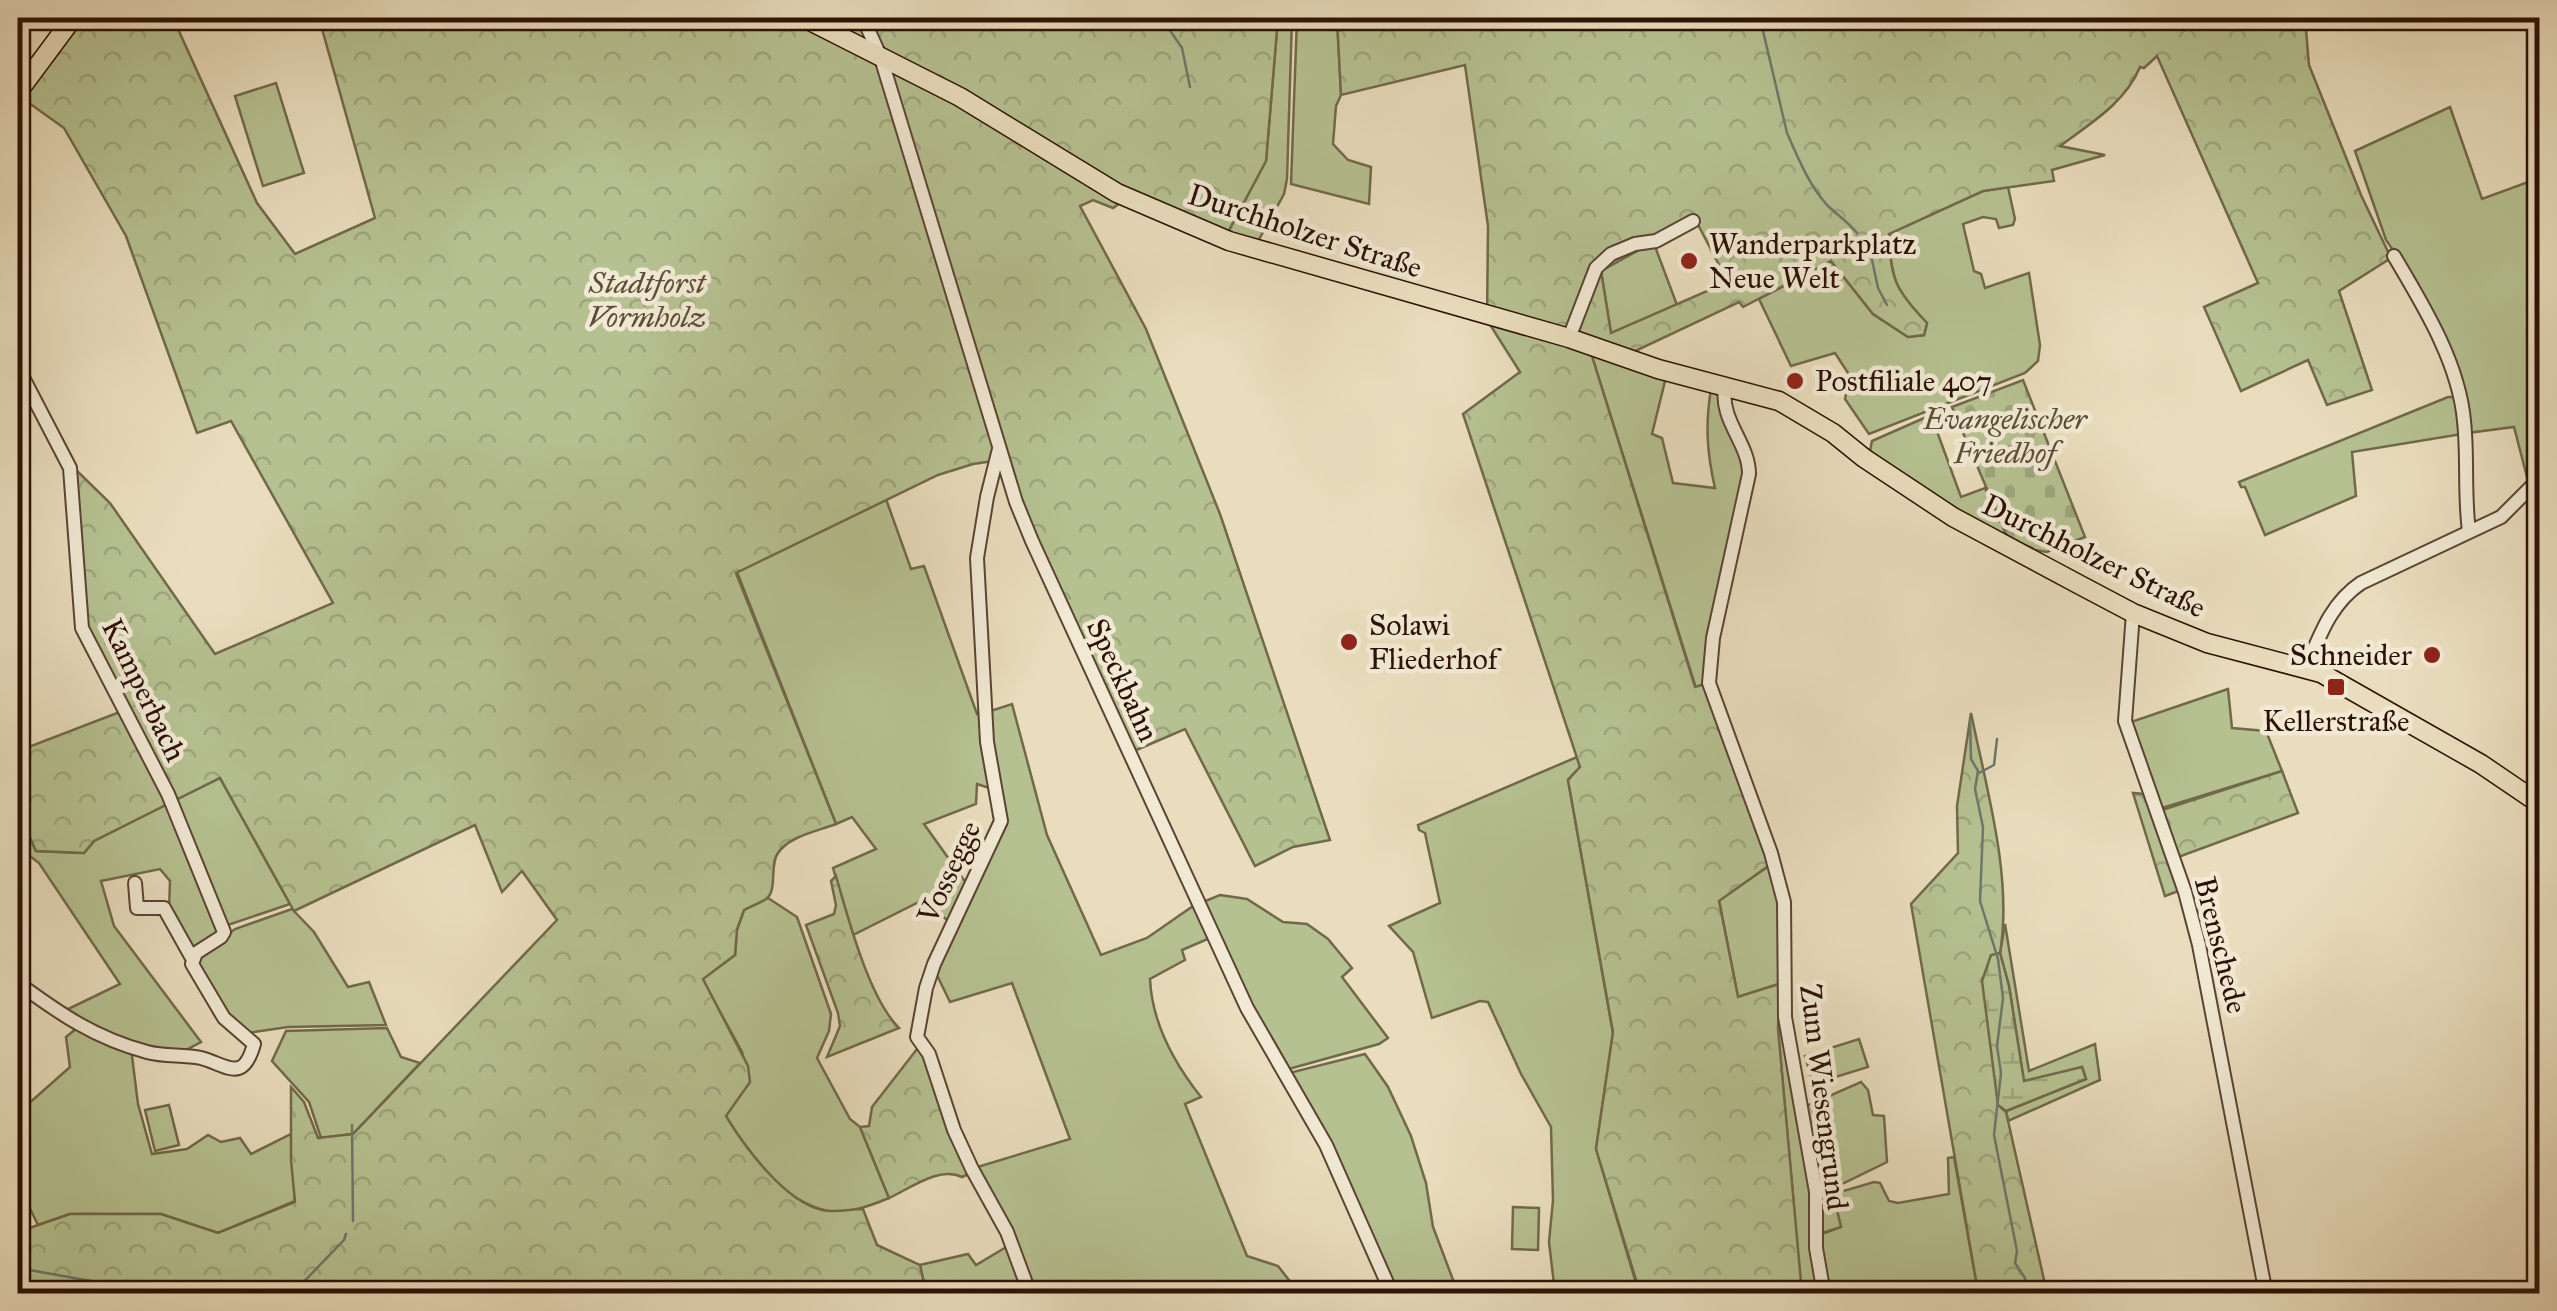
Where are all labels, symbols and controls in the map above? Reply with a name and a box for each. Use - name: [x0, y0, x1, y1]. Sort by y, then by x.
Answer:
- street label: Durchholzer Straße: [1183, 176, 1427, 286]
- place label: Wanderparkplatz Neue Welt: [1709, 226, 1917, 296]
- marker: Wanderparkplatz Neue Welt: [1678, 250, 1700, 272]
- park label: Stadtforst Vormholz: [588, 265, 707, 335]
- place label: Postfiliale 407: [1815, 363, 1992, 399]
- marker: Postfiliale 407: [1784, 370, 1806, 392]
- park label: Evangelischer Friedhof: [1922, 401, 2088, 471]
- street label: Durchholzer Straße: [1976, 486, 2212, 626]
- place label: Solawi Fliederhof: [1369, 607, 1503, 677]
- street label: Kamperbach: [94, 613, 194, 768]
- street label: Speckbahn: [1079, 613, 1167, 747]
- marker: Solawi Fliederhof: [1338, 631, 1360, 653]
- place label: Schneider: [2290, 637, 2413, 673]
- marker: Schneider: [2421, 644, 2443, 666]
- marker: Kellerstraße: [2325, 676, 2347, 698]
- place label: Kellerstraße: [2263, 703, 2409, 739]
- street label: Vossegge: [909, 815, 988, 930]
- street label: Brenschede: [2187, 873, 2255, 1017]
- street label: Zum Wiesengrund: [1792, 982, 1856, 1212]

